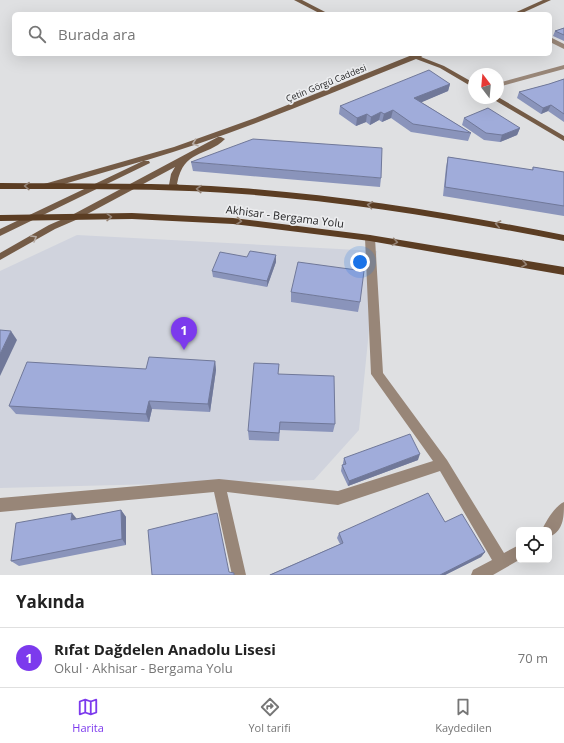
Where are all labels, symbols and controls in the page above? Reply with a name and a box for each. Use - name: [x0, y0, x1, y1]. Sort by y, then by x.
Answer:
- search box: [12, 12, 552, 56]
- icon: search: [26, 23, 48, 45]
- text: Burada ara: [58, 24, 136, 44]
- street label: Çetin Görgü Caddesi: [284, 61, 368, 105]
- north arrow: [468, 68, 504, 104]
- one-way arrow: [192, 138, 199, 146]
- one-way arrow: [24, 182, 30, 190]
- one-way arrow: [196, 185, 202, 193]
- one-way arrow: [367, 200, 373, 209]
- street label: Akhisar - Bergama Yolu: [225, 201, 345, 231]
- one-way arrow: [106, 213, 112, 221]
- one-way arrow: [236, 217, 242, 226]
- one-way arrow: [495, 221, 501, 229]
- one-way arrow: [30, 235, 37, 242]
- one-way arrow: [392, 237, 399, 246]
- your location: [350, 252, 370, 272]
- one-way arrow: [521, 259, 527, 267]
- pin: 1: [171, 317, 197, 350]
- map controls: [516, 527, 552, 563]
- button: locate: [516, 527, 552, 563]
- text: Yakında: [16, 590, 85, 613]
- text: Rıfat Dağdelen Anadolu Lisesi: [54, 639, 276, 659]
- text: 1: [25, 649, 33, 667]
- text: 70 m: [518, 649, 548, 667]
- text: Okul · Akhisar - Bergama Yolu: [54, 659, 233, 677]
- tab: Harita: [72, 696, 104, 735]
- tab: Yol tarifi: [248, 696, 291, 735]
- tab: Kaydedilen: [435, 696, 492, 735]

